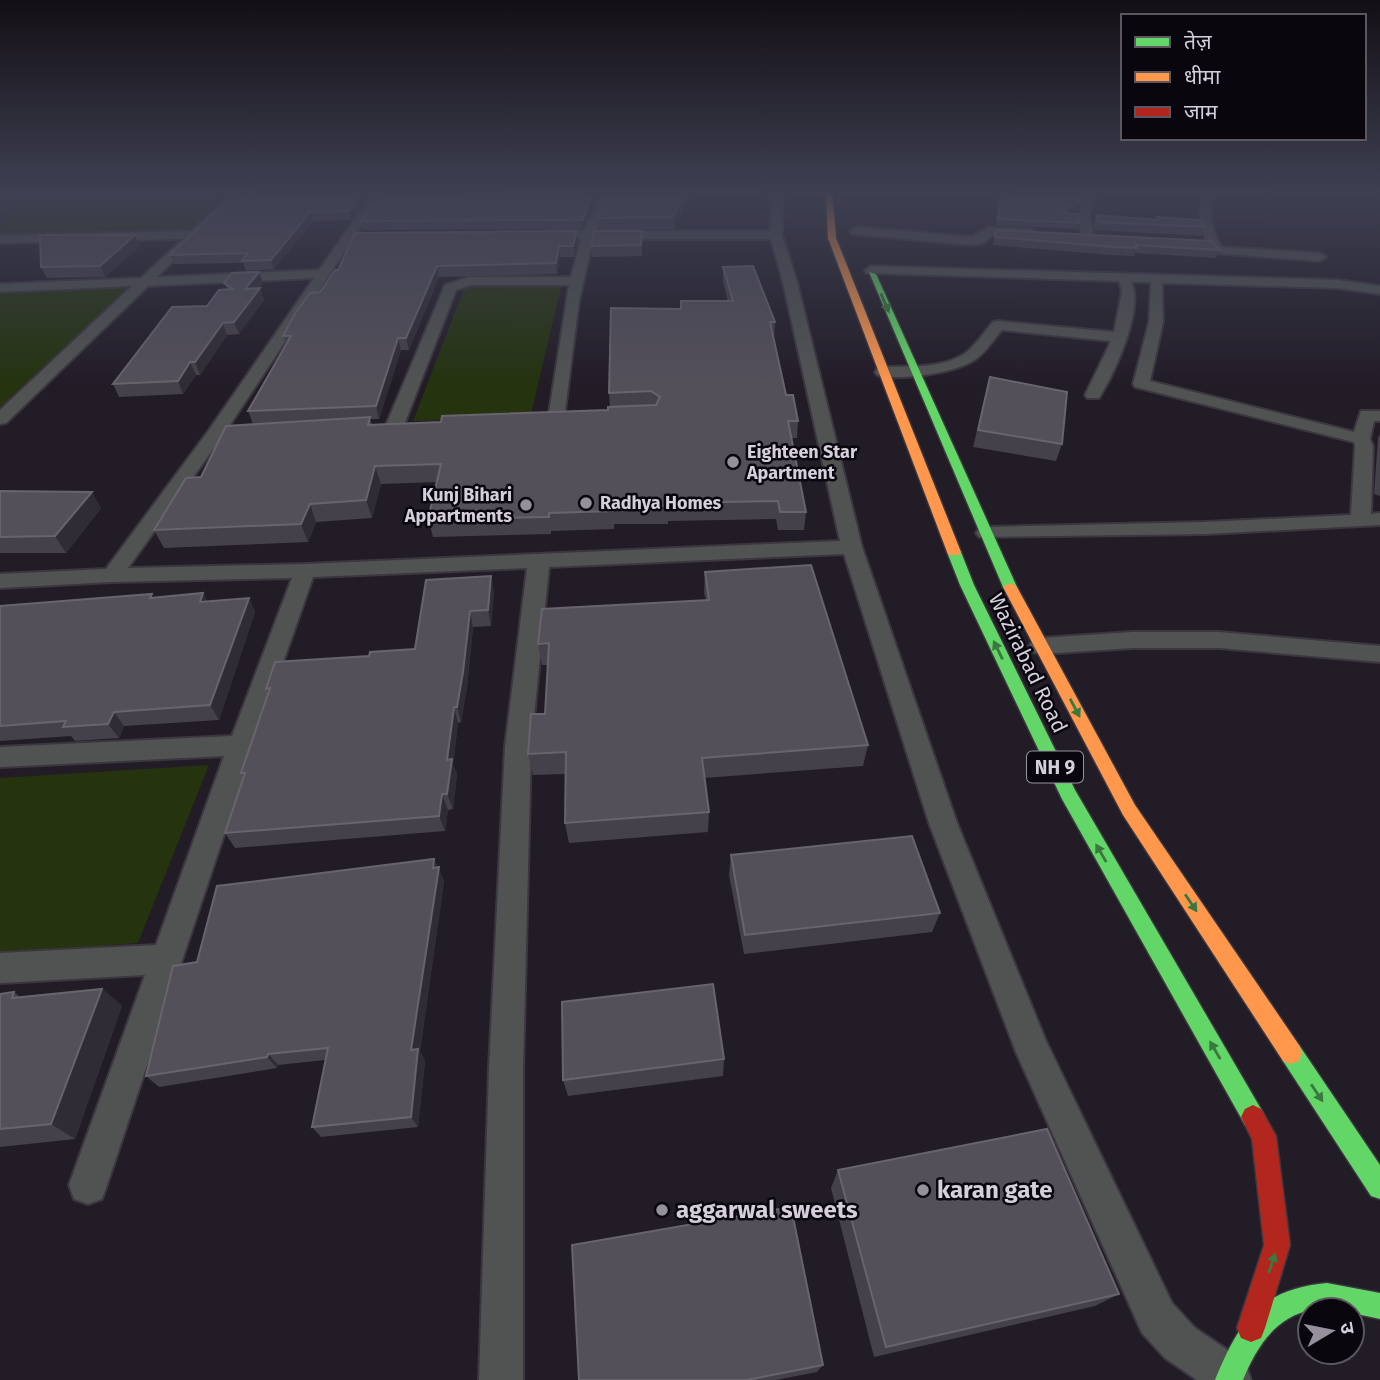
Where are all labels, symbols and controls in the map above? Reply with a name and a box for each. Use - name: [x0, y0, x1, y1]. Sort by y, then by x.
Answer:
- legend: [1121, 14, 1366, 140]
- text: तेज़: [1184, 29, 1212, 55]
- text: धीमा: [1184, 64, 1221, 90]
- text: जाम: [1184, 99, 1218, 125]
- one-way arrow: [879, 293, 890, 314]
- place label: Eighteen Star Apartment: [746, 441, 858, 484]
- marker: Eighteen Star Apartment: [725, 454, 741, 470]
- place label: Kunj Bihari Appartments: [404, 484, 512, 527]
- place label: Radhya Homes: [600, 492, 722, 514]
- marker: Radhya Homes: [578, 495, 594, 511]
- marker: Kunj Bihari Appartments: [518, 497, 534, 513]
- street label: Wazirabad Road: [983, 589, 1073, 737]
- one-way arrow: [993, 640, 1004, 660]
- one-way arrow: [1069, 698, 1080, 718]
- road number: NH 9: [1027, 752, 1083, 782]
- one-way arrow: [1095, 843, 1108, 862]
- one-way arrow: [1184, 894, 1198, 912]
- one-way arrow: [1209, 1040, 1221, 1060]
- one-way arrow: [1311, 1083, 1324, 1102]
- place label: karan gate: [937, 1176, 1052, 1204]
- marker: karan gate: [915, 1182, 931, 1198]
- place label: aggarwal sweets: [676, 1196, 858, 1224]
- marker: aggarwal sweets: [654, 1202, 670, 1218]
- one-way arrow: [1267, 1252, 1278, 1273]
- north arrow: [1296, 1296, 1366, 1366]
- text: उ: [1335, 1321, 1360, 1336]

